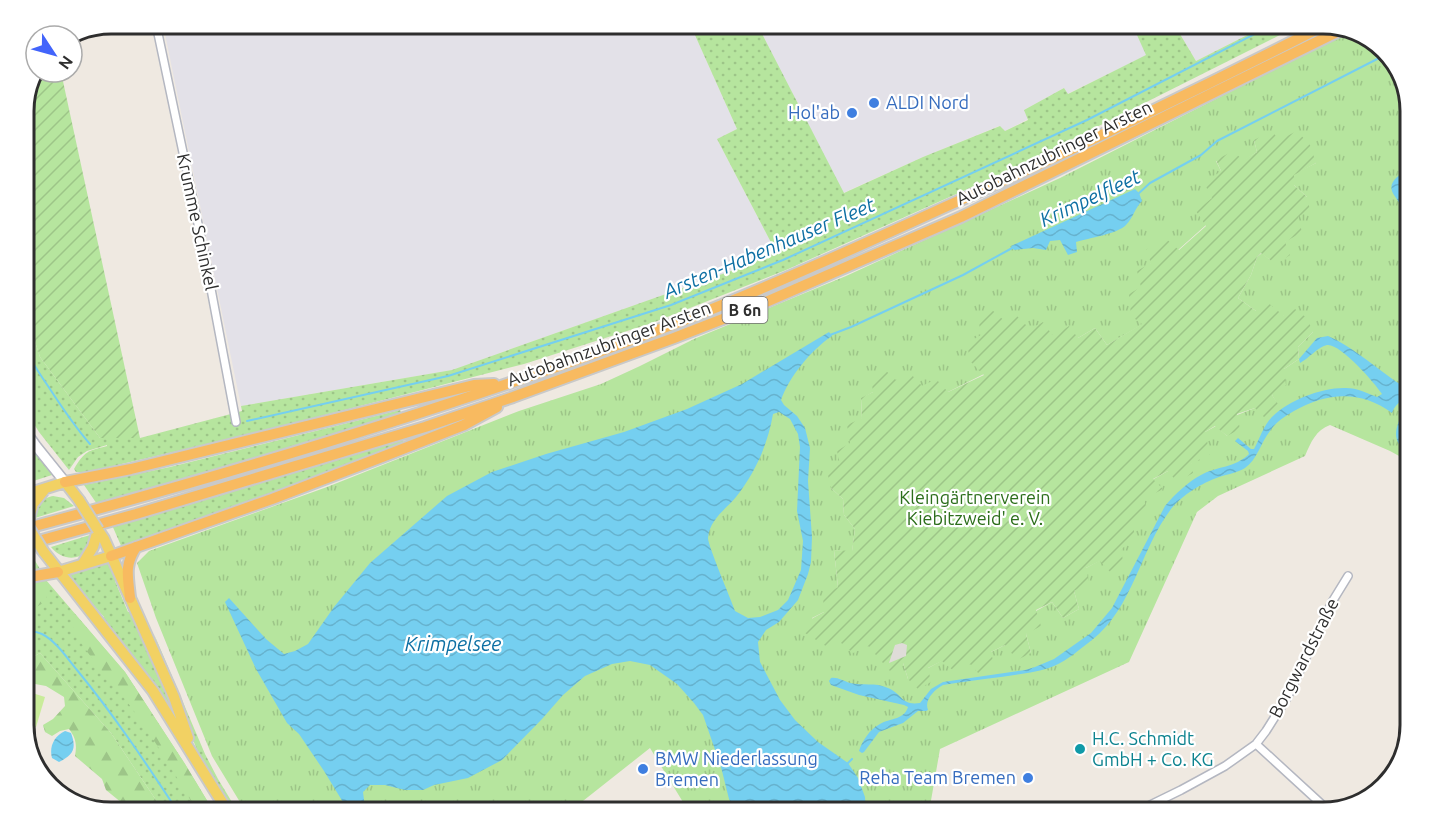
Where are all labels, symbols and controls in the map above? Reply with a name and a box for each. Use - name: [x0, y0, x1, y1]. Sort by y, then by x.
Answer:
- north arrow: [24, 24, 84, 84]
- text: N: [55, 53, 77, 73]
- place label: ALDI Nord: [886, 92, 969, 112]
- marker: ALDI Nord: [867, 96, 881, 110]
- street label: Autobahnzubringer Arsten: [952, 96, 1155, 208]
- place label: Hol'ab: [788, 102, 840, 122]
- marker: Hol'ab: [845, 106, 859, 120]
- street label: Krumme Schinkel: [174, 152, 222, 292]
- water label: Krimpelfleet: [1036, 164, 1144, 231]
- water label: Arsten-Habenhauser Fleet: [659, 192, 878, 303]
- street label: Autobahnzubringer Arsten: [504, 297, 713, 389]
- road number: B 6n: [722, 297, 768, 323]
- park label: Kleingärtnerverein Kiebitzweid' e. V.: [899, 487, 1051, 528]
- street label: Borgwardstraße: [1264, 594, 1342, 721]
- water label: Krimpelsee: [405, 632, 501, 655]
- place label: H.C. Schmidt GmbH + Co. KG: [1092, 728, 1213, 769]
- marker: H.C. Schmidt GmbH + Co. KG: [1073, 742, 1087, 756]
- place label: BMW Niederlassung Bremen: [655, 748, 818, 789]
- marker: BMW Niederlassung Bremen: [636, 762, 650, 776]
- place label: Reha Team Bremen: [859, 767, 1016, 787]
- marker: Reha Team Bremen: [1021, 771, 1035, 785]

